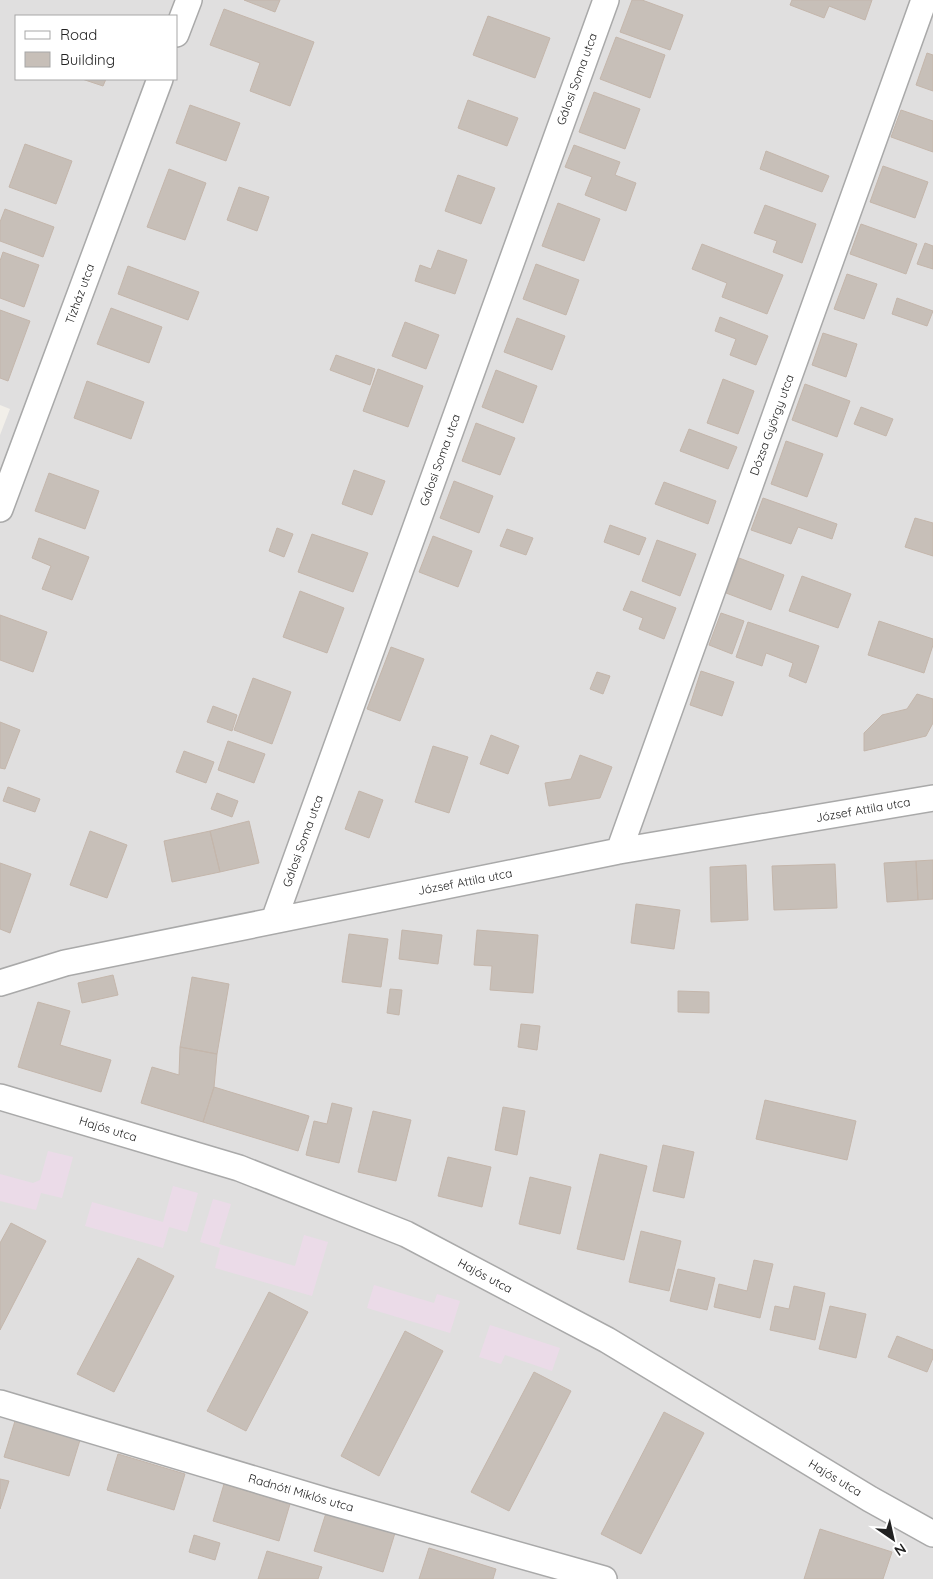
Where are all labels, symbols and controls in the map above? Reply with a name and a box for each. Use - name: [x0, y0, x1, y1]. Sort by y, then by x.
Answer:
- legend: [15, 15, 178, 80]
- text: Road: [60, 25, 97, 44]
- street label: Gálosi Soma utca: [553, 31, 600, 127]
- text: Building: [60, 50, 115, 69]
- street label: Tízház utca: [62, 262, 97, 326]
- street label: Dózsa György utca: [746, 372, 797, 477]
- street label: Gálosi Soma utca: [416, 412, 463, 508]
- street label: Gálosi Soma utca: [279, 793, 326, 889]
- street label: József Attila utca: [814, 794, 911, 825]
- street label: József Attila utca: [416, 865, 513, 898]
- street label: Hajós utca: [77, 1113, 139, 1144]
- street label: Hajós utca: [455, 1255, 515, 1296]
- street label: Hajós utca: [806, 1456, 865, 1499]
- street label: Radnóti Miklós utca: [247, 1470, 356, 1515]
- north arrow: [868, 1514, 918, 1564]
- text: N: [891, 1539, 910, 1560]

